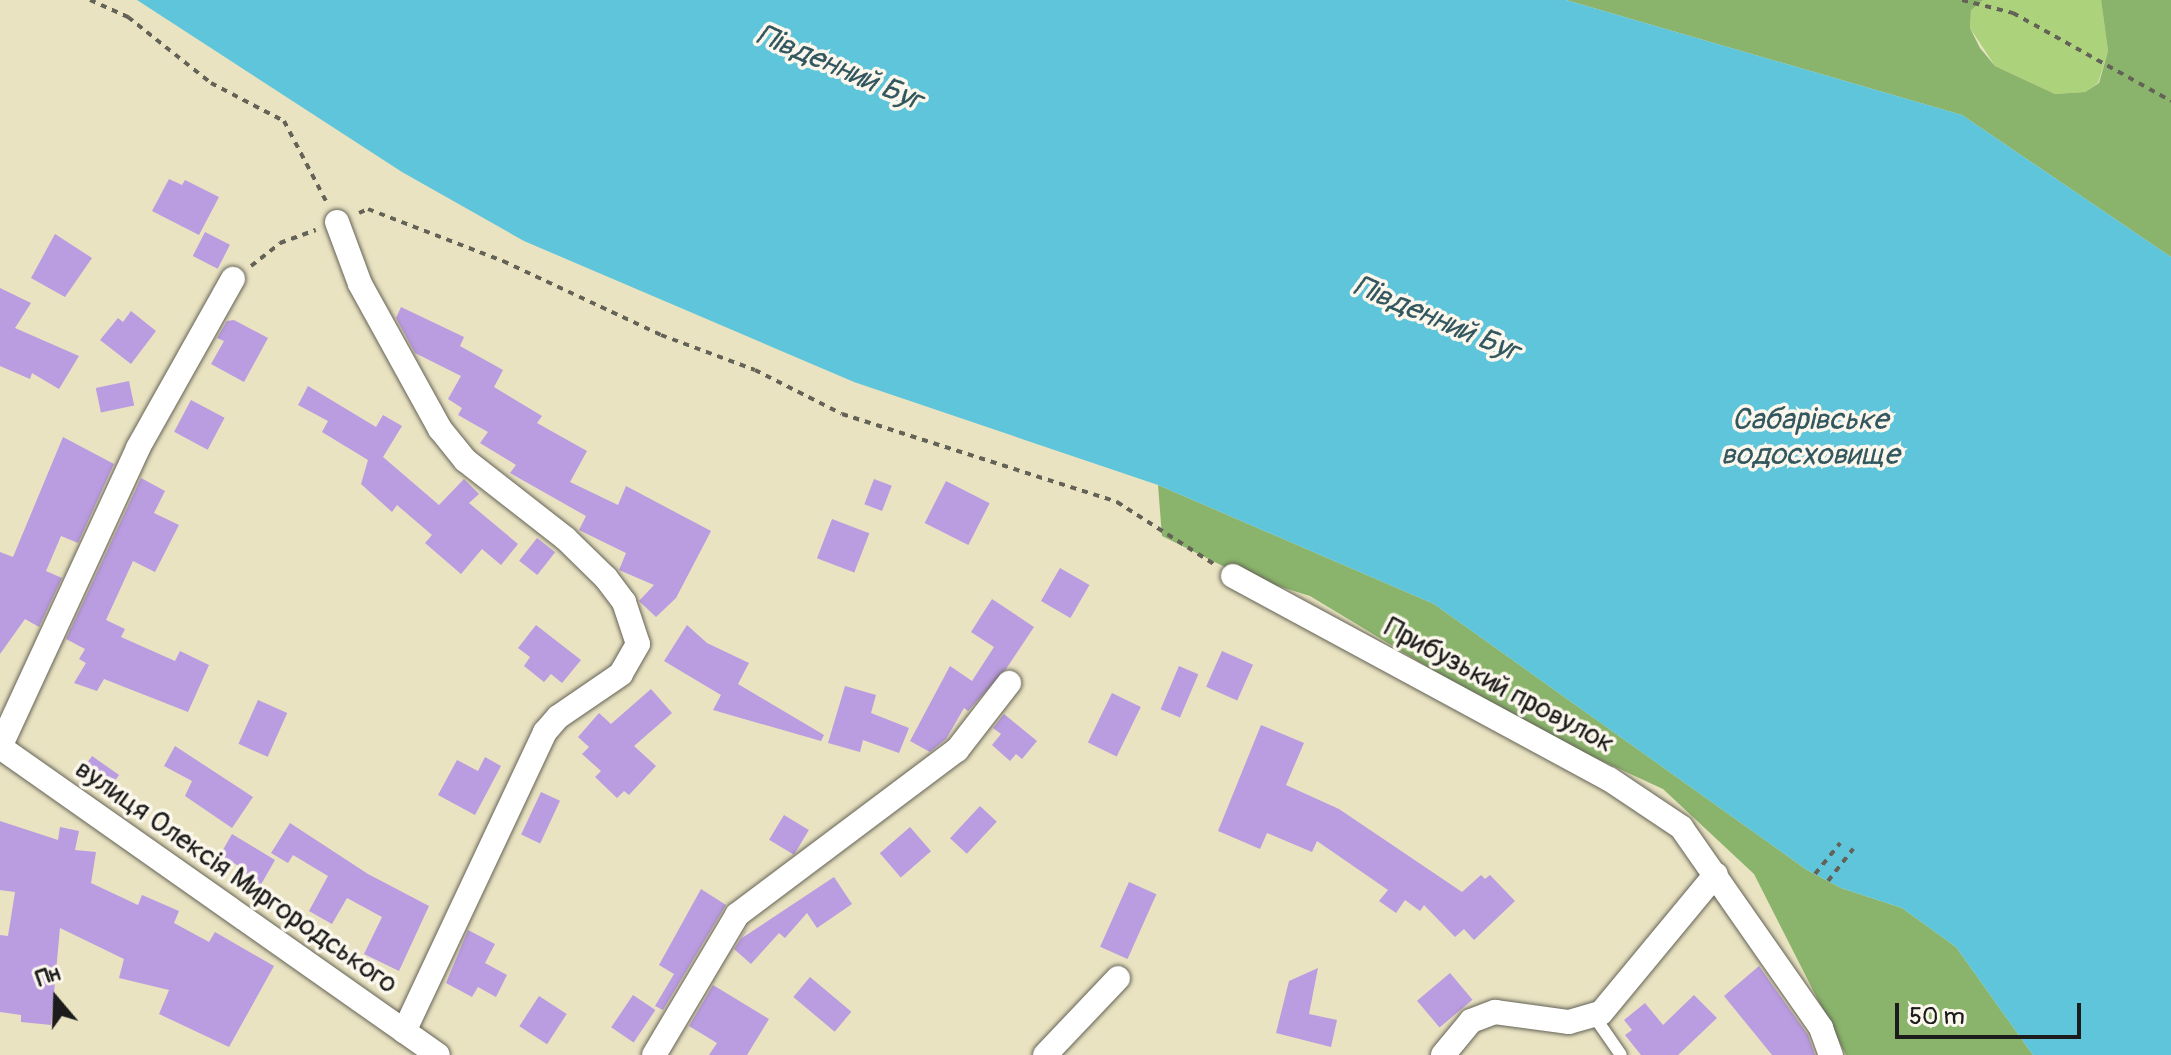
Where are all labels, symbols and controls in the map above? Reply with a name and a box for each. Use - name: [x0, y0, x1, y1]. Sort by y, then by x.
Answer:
- water label: Південний Буг: [751, 17, 927, 119]
- water label: Південний Буг: [1348, 268, 1524, 370]
- water label: Сабарівське водосховище: [1721, 402, 1899, 472]
- street label: Прибузький провулок: [1378, 611, 1620, 761]
- street label: вулиця Олексія Миргородського: [68, 753, 404, 1001]
- north arrow: [16, 959, 96, 1039]
- text: Пн: [32, 959, 64, 993]
- scale bar: [1899, 987, 2085, 1037]
- text: 50 m: [1909, 1002, 1965, 1031]

